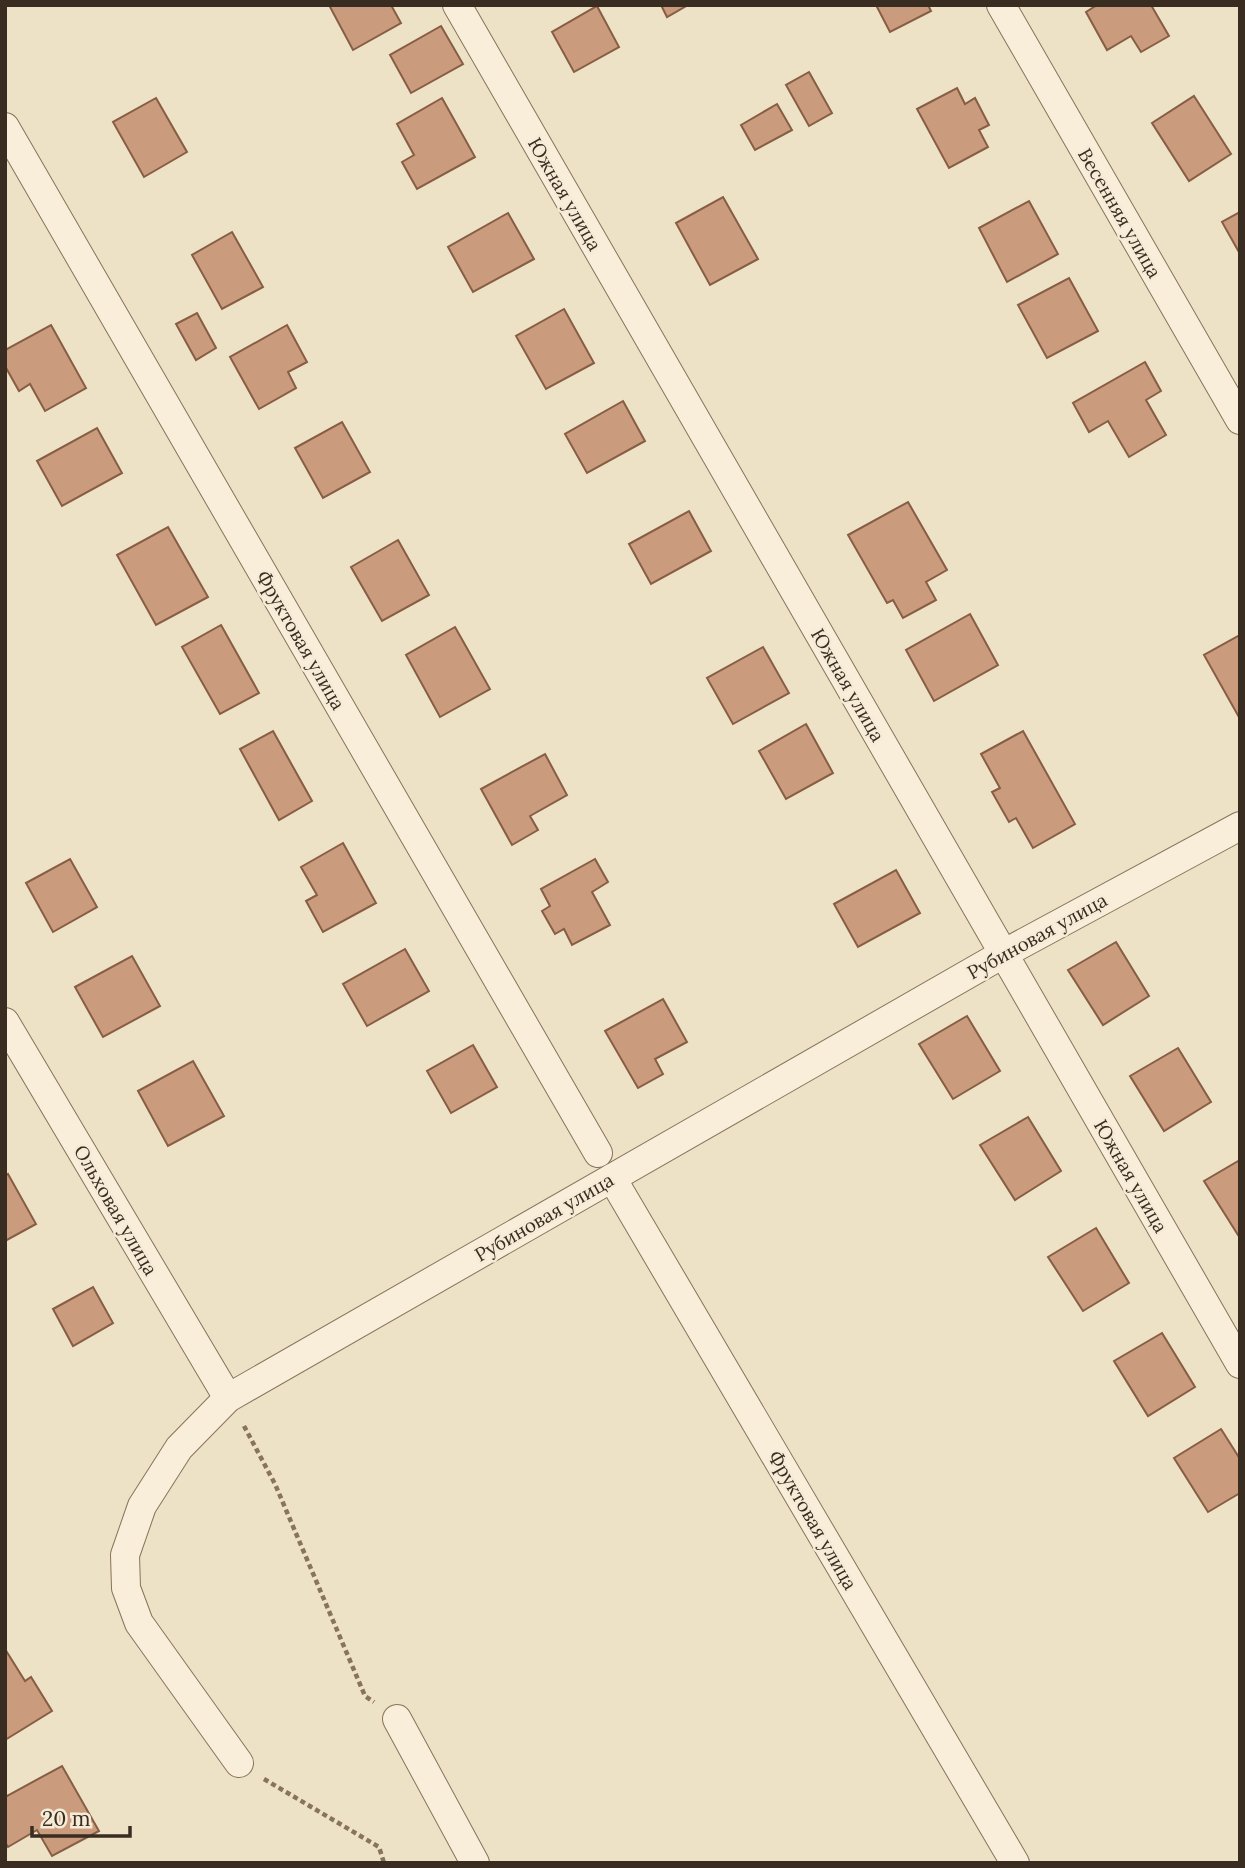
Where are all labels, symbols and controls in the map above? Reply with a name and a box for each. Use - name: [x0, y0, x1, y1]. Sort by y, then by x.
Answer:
- street label: Южная улица: [523, 133, 607, 255]
- street label: Весенняя улица: [1073, 144, 1167, 283]
- street label: Фруктовая улица: [251, 566, 351, 714]
- street label: Южная улица: [806, 624, 890, 746]
- street label: Рубиновая улица: [963, 887, 1111, 984]
- street label: Южная улица: [1089, 1115, 1173, 1237]
- street label: Ольховая улица: [69, 1140, 163, 1280]
- street label: Рубиновая улица: [470, 1167, 618, 1266]
- street label: Фруктовая улица: [763, 1446, 863, 1594]
- scale bar: [32, 1794, 130, 1838]
- text: 20 m: [42, 1805, 91, 1832]

